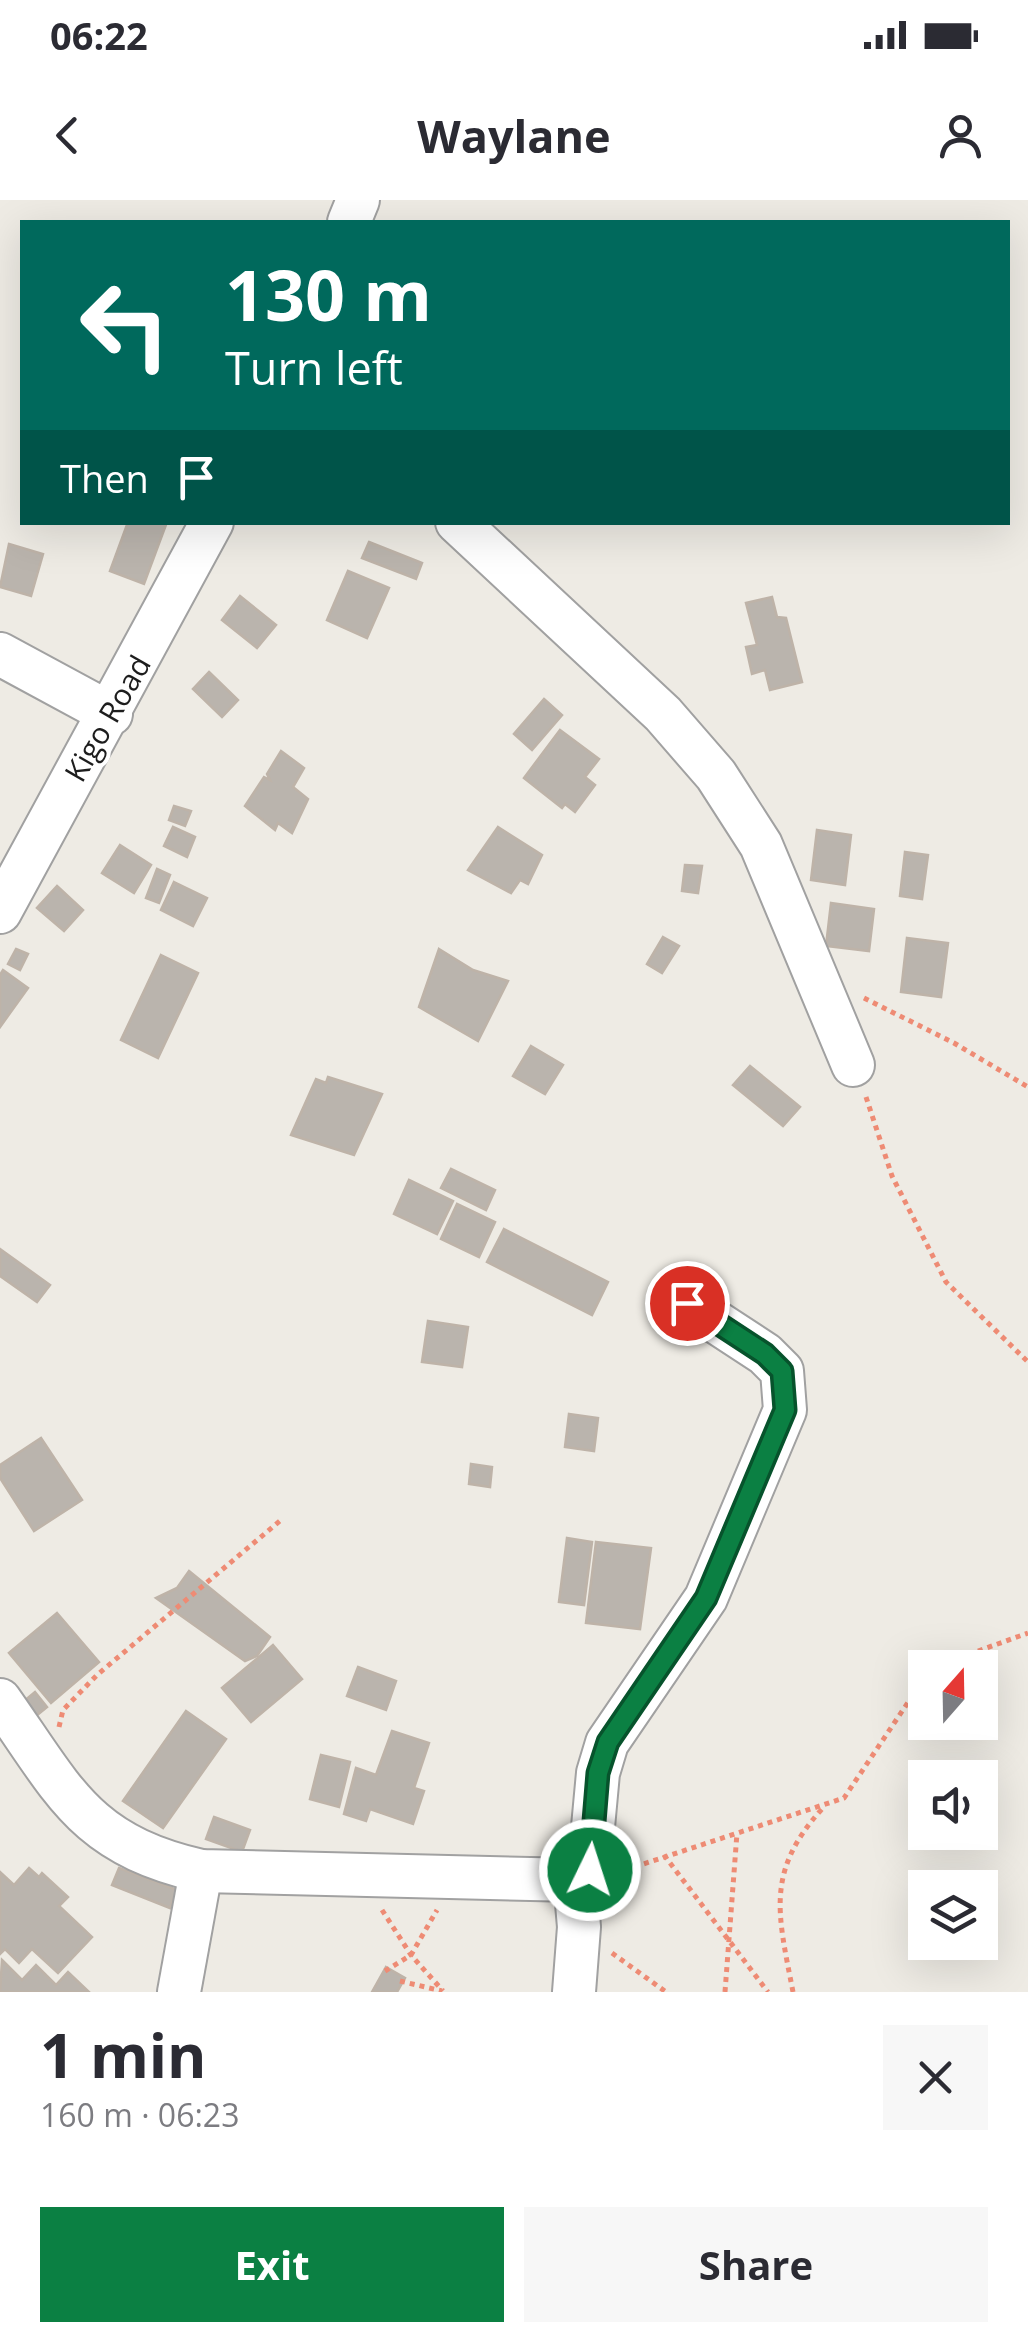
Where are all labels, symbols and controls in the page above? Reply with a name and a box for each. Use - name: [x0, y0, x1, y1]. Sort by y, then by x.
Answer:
- text: 06:22: [50, 9, 148, 61]
- text: Waylane: [417, 105, 611, 166]
- icon: back: [40, 108, 95, 163]
- icon: person: [933, 108, 988, 163]
- text: 130 m: [225, 246, 432, 342]
- icon: left: [60, 260, 190, 390]
- text: Turn left: [225, 337, 403, 398]
- icon: arrive: [169, 450, 224, 505]
- text: Then: [60, 452, 149, 504]
- street label: Kigo Road: [54, 647, 160, 789]
- pin: [645, 1261, 730, 1346]
- icon: arrive: [660, 1276, 715, 1331]
- north arrow: [908, 1650, 998, 1740]
- map controls: [908, 1650, 998, 1960]
- button: sound: [908, 1760, 998, 1850]
- position arrow: [538, 1818, 642, 1922]
- button: layers: [908, 1870, 998, 1960]
- text: 1 min: [40, 2014, 207, 2096]
- button: close: [883, 2025, 988, 2130]
- text: 160 m · 06:23: [40, 2093, 239, 2136]
- button: Exit: [40, 2207, 504, 2322]
- button: Share: [524, 2207, 988, 2322]

